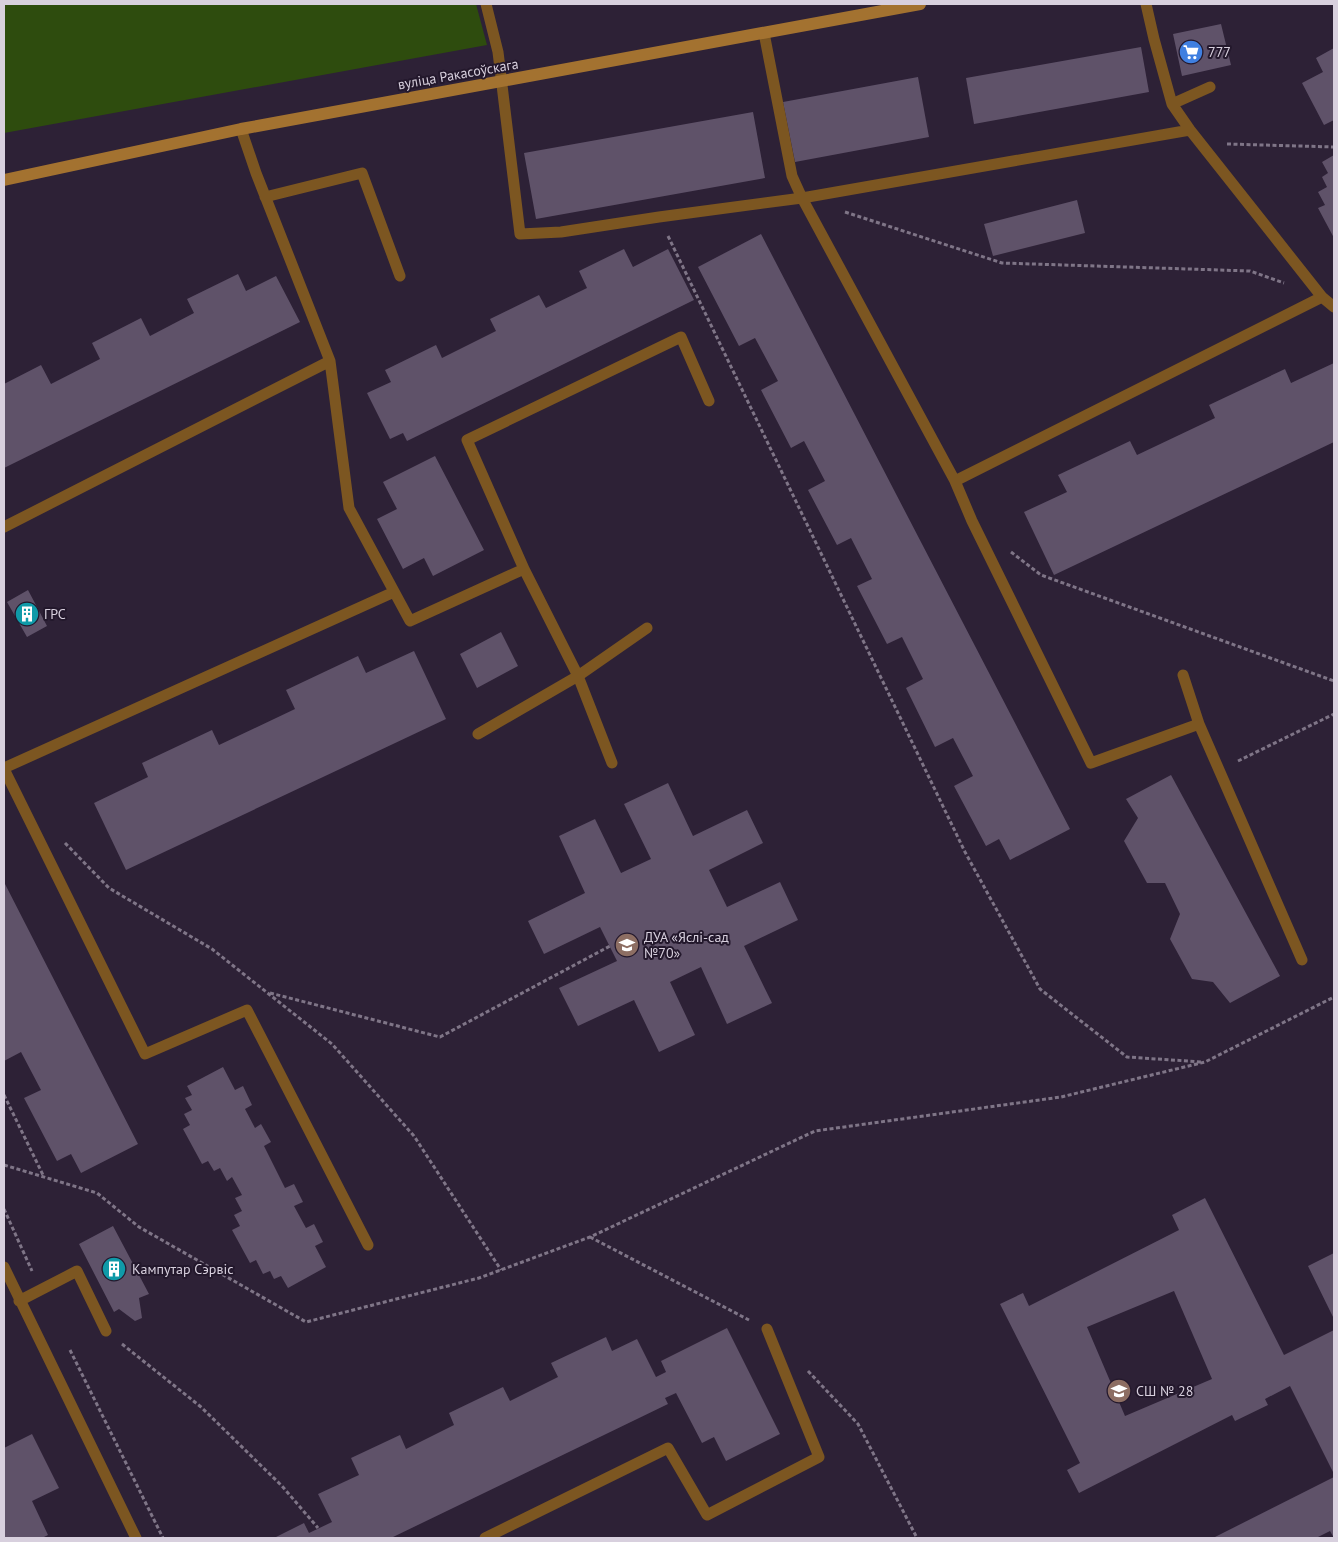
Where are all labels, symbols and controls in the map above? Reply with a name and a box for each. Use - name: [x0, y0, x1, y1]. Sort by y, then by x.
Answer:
- supermarket icon: 777: [1178, 39, 1204, 65]
- place label: 777: [1208, 43, 1231, 61]
- street label: вуліца Ракасоўскага: [396, 55, 520, 93]
- building icon: ГРС: [14, 601, 40, 627]
- place label: ГРС: [44, 605, 66, 623]
- place label: ДУА «Яслі-сад №70»: [644, 928, 729, 962]
- school or university icon: ДУА «Яслі-сад №70»: [614, 932, 640, 958]
- building icon: Кампутар Сэрвіс: [101, 1256, 127, 1282]
- place label: Кампутар Сэрвіс: [132, 1260, 234, 1278]
- school or university icon: СШ № 28: [1106, 1378, 1132, 1404]
- place label: СШ № 28: [1136, 1382, 1193, 1400]

